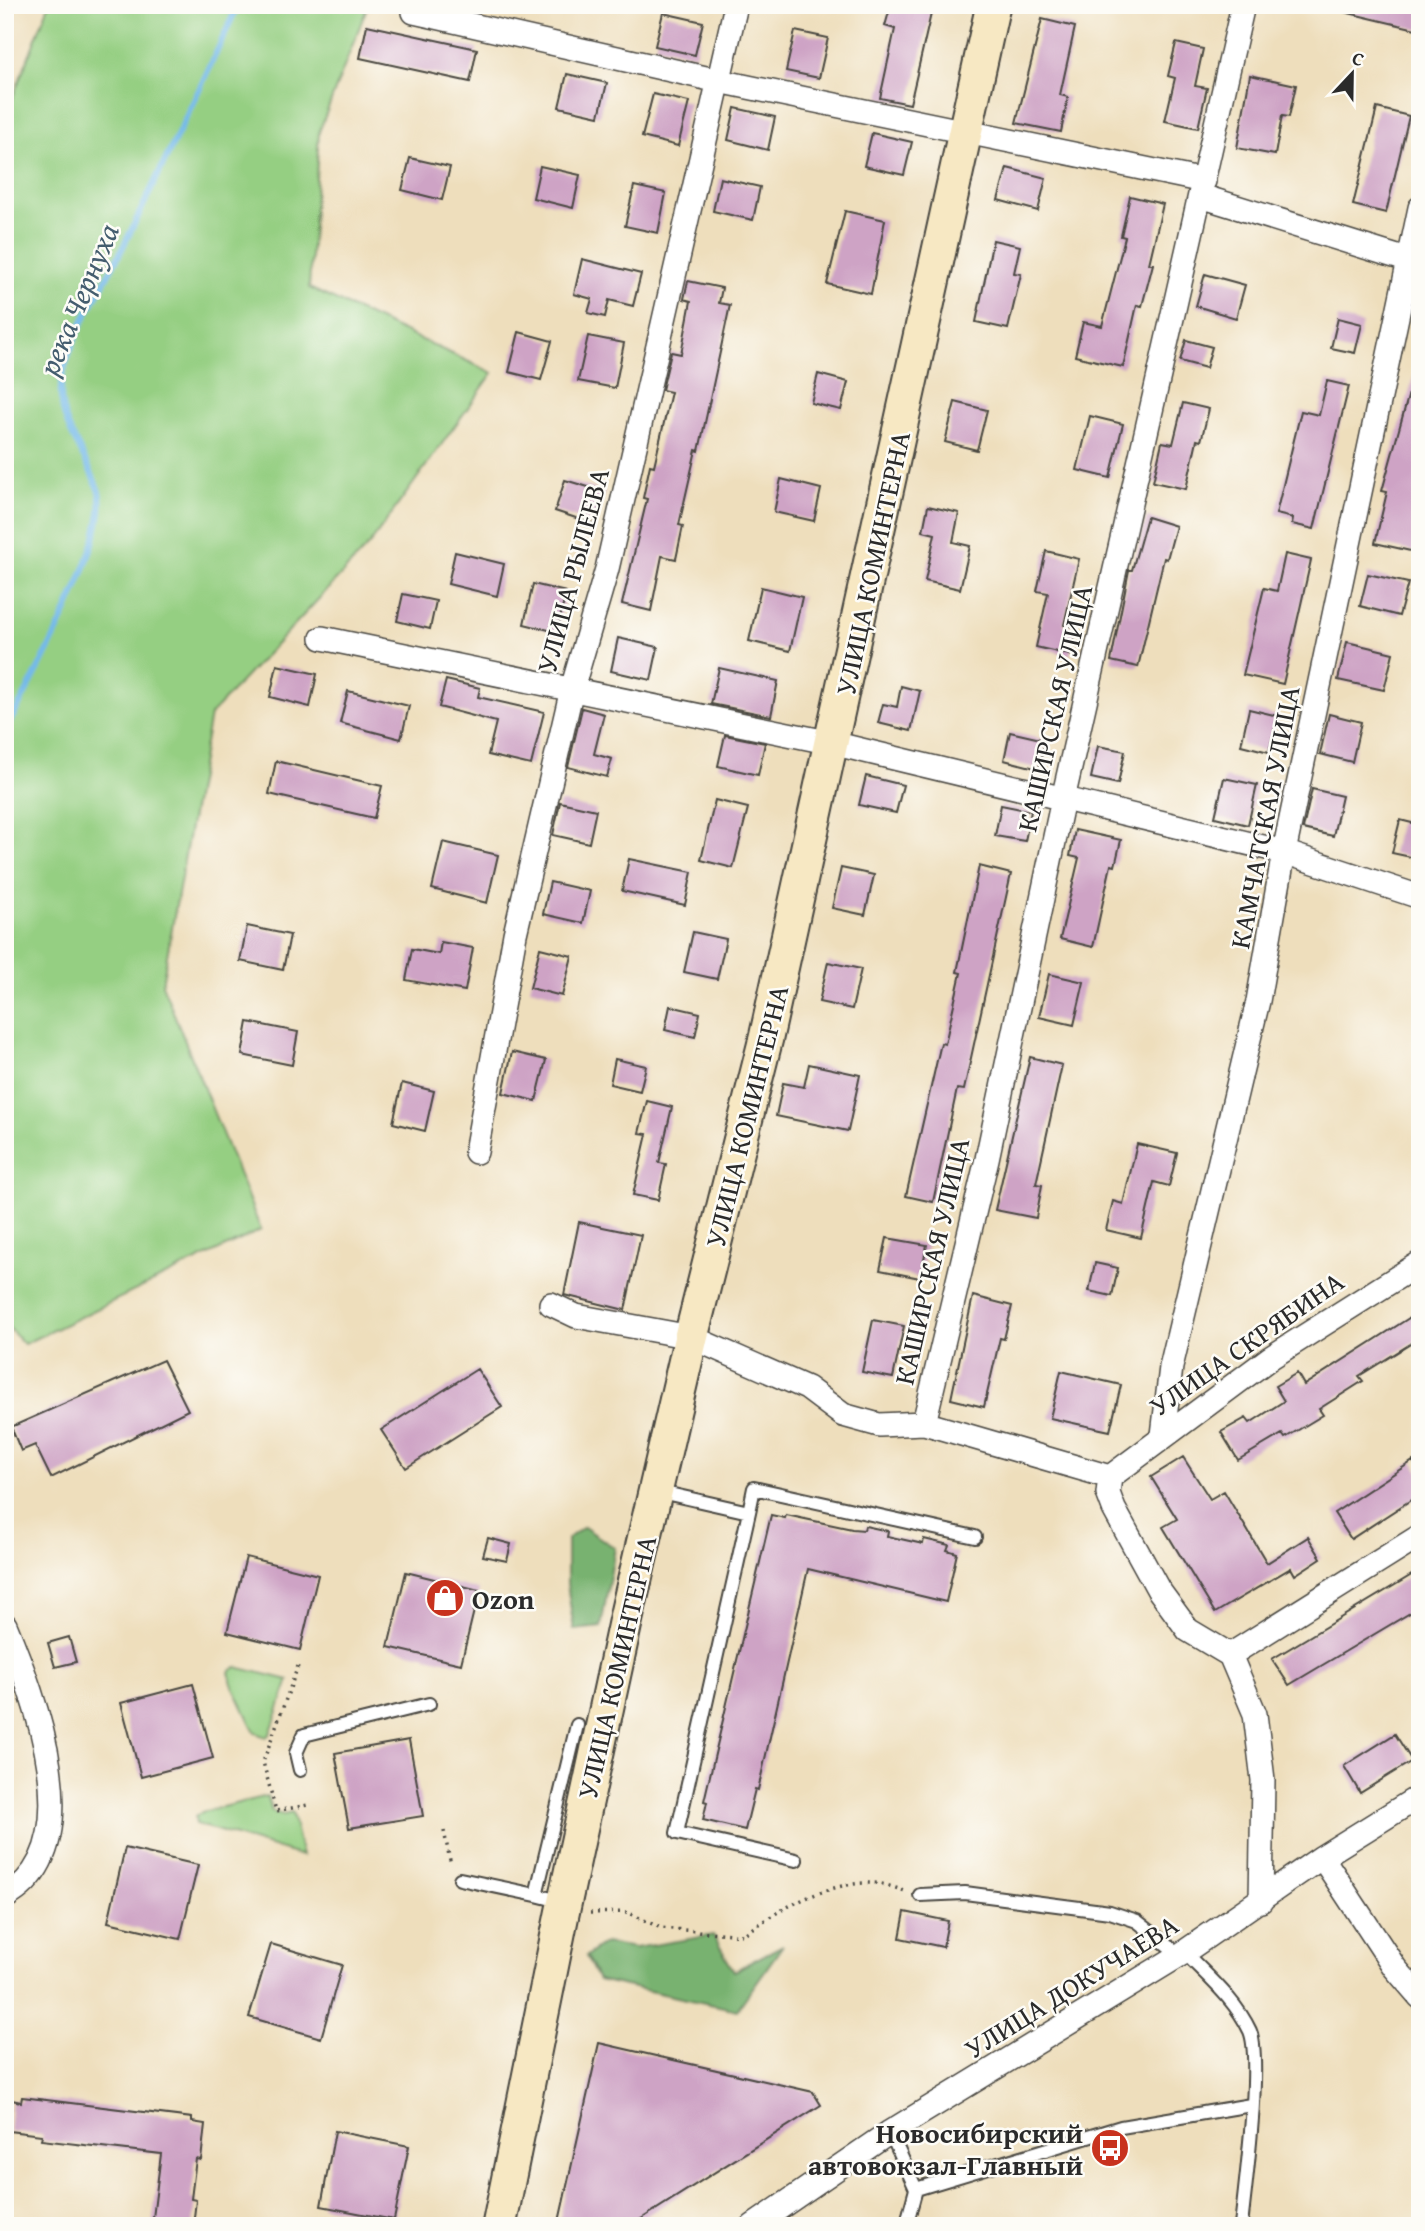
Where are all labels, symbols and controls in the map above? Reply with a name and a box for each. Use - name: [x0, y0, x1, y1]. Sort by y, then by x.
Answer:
- north arrow: [1316, 38, 1386, 108]
- text: С: [1348, 43, 1369, 73]
- water label: река Чернуха: [26, 216, 130, 382]
- street label: УЛИЦА КОМИНТЕРНА: [824, 427, 920, 699]
- street label: УЛИЦА РЫЛЕЕВА: [525, 463, 619, 677]
- street label: КАШИРСКАЯ УЛИЦА: [1006, 580, 1102, 836]
- street label: КАМЧАТСКАЯ УЛИЦА: [1218, 682, 1310, 952]
- street label: УЛИЦА КОМИНТЕРНА: [694, 981, 798, 1251]
- street label: КАШИРСКАЯ УЛИЦА: [883, 1133, 979, 1389]
- street label: УЛИЦА СКРЯБИНА: [1140, 1260, 1352, 1426]
- street label: УЛИЦА КОМИНТЕРНА: [566, 1531, 666, 1803]
- shop icon: Ozon: [424, 1577, 466, 1619]
- place label: Ozon: [472, 1578, 535, 1619]
- street label: УЛИЦА ДОКУЧАЕВА: [956, 1904, 1186, 2068]
- place label: Новосибирский автовокзал-Главный: [808, 2112, 1083, 2185]
- bus stop icon: Новосибирский автовокзал-Главный: [1089, 2127, 1131, 2169]

